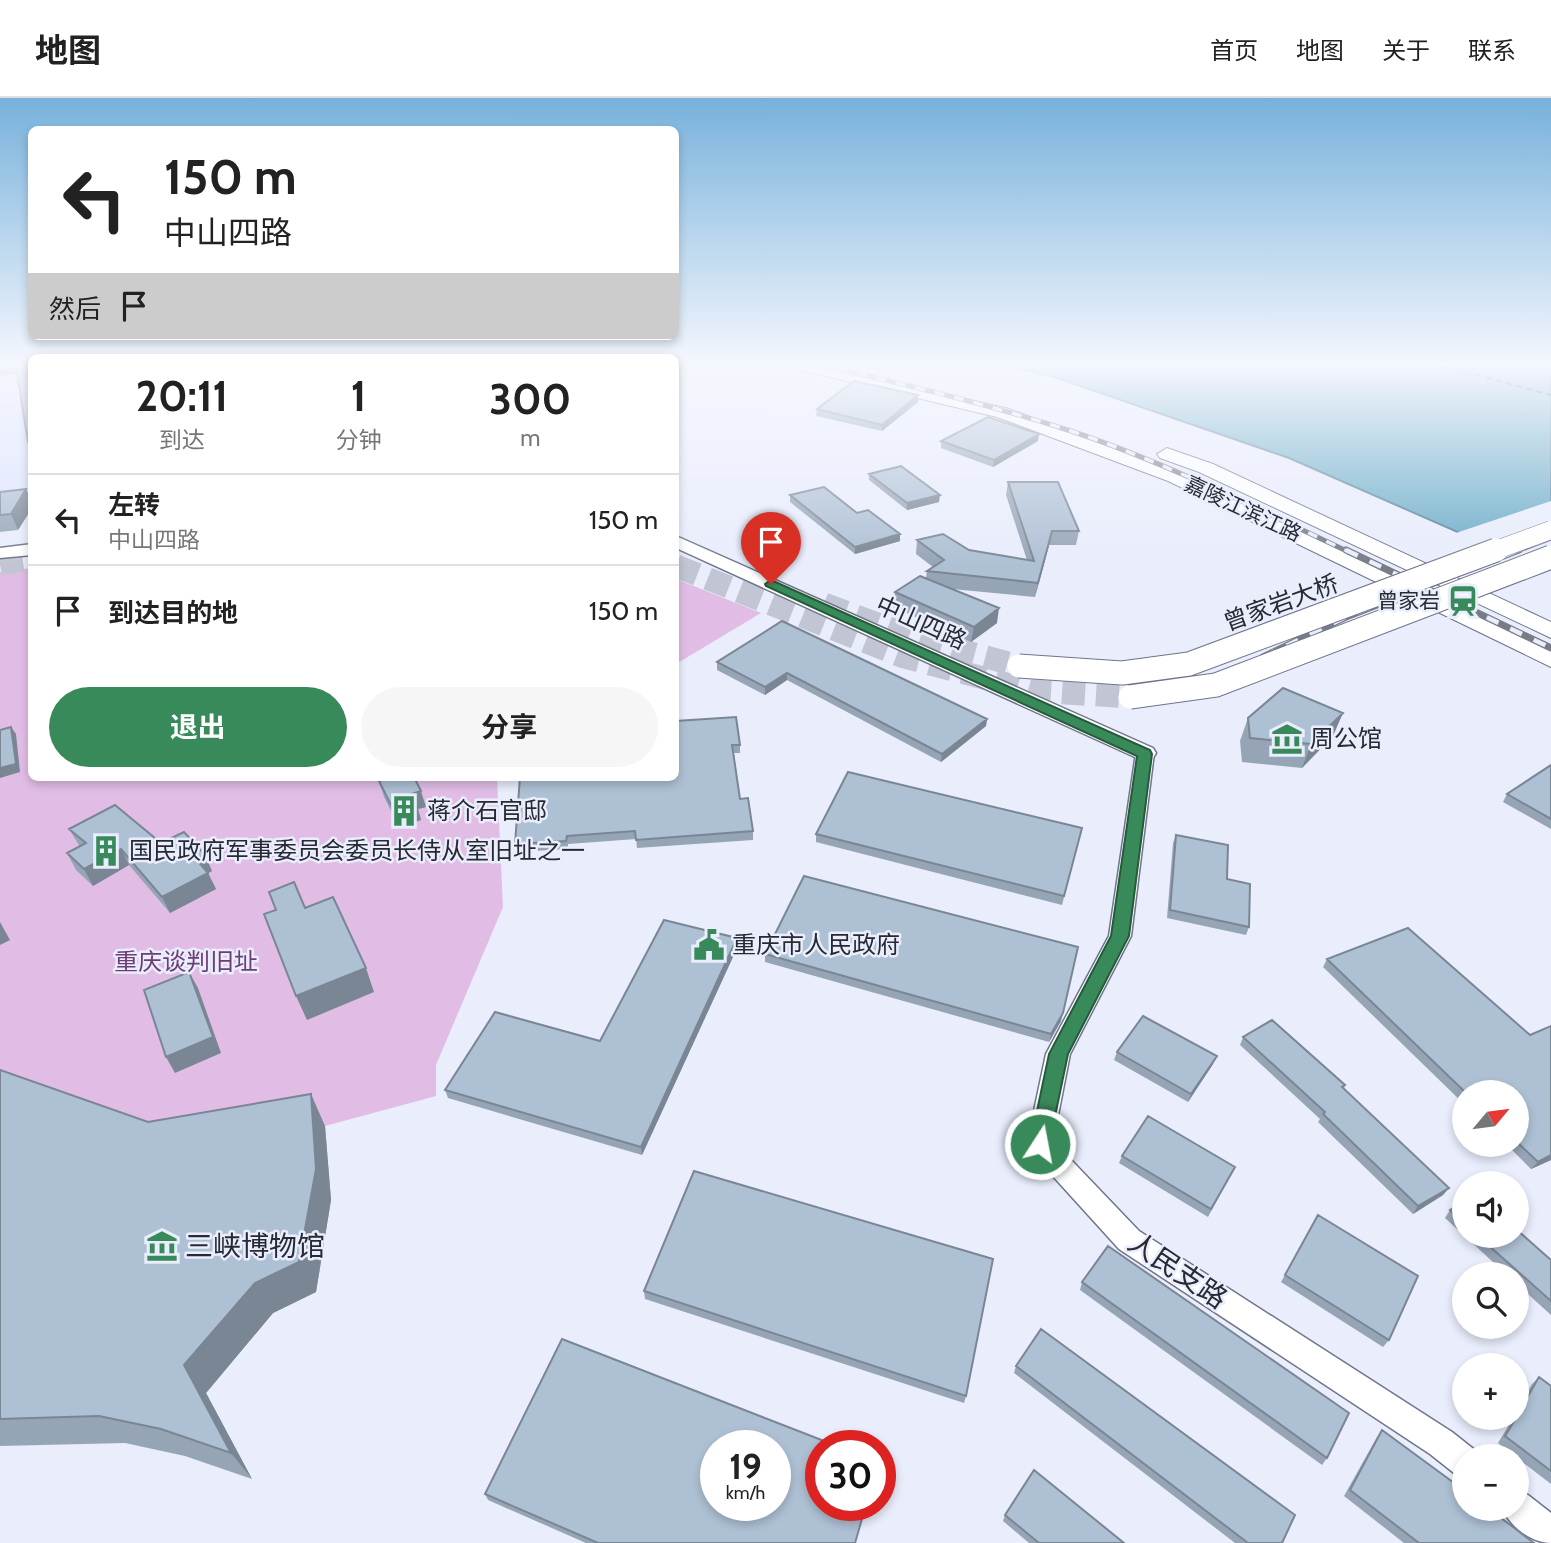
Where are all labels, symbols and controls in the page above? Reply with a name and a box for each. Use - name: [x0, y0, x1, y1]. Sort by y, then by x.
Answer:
- text: 地图: [35, 30, 101, 70]
- text: 首页: [1210, 36, 1258, 65]
- text: 地图: [1296, 36, 1344, 65]
- text: 关于: [1382, 36, 1430, 65]
- text: 联系: [1468, 36, 1516, 65]
- text: 150 m: [164, 147, 297, 206]
- icon: left: [49, 154, 140, 245]
- text: 中山四路: [164, 213, 292, 252]
- icon: arrive: [115, 287, 153, 325]
- text: 然后: [49, 293, 101, 325]
- text: 20:11: [136, 370, 228, 422]
- text: 1: [351, 370, 366, 422]
- text: 300: [489, 373, 571, 425]
- text: m: [520, 424, 540, 452]
- text: 到达: [159, 426, 205, 454]
- text: 分钟: [336, 426, 382, 454]
- street label: 嘉陵江滨江路: [1181, 471, 1306, 547]
- text: 左转: [108, 489, 160, 521]
- icon: left: [49, 501, 87, 539]
- text: 150 m: [589, 504, 658, 536]
- pin: [741, 512, 801, 584]
- icon: arrive: [752, 523, 790, 561]
- text: 中山四路: [108, 526, 200, 554]
- street label: 曾家岩大桥: [1219, 568, 1342, 637]
- station icon: 曾家岩: [1446, 584, 1480, 618]
- place label: 曾家岩: [1377, 588, 1440, 613]
- street label: 中山四路: [871, 590, 971, 655]
- icon: arrive: [49, 592, 87, 630]
- text: 150 m: [589, 595, 658, 627]
- text: 到达目的地: [108, 597, 238, 629]
- button: 退出: [49, 687, 347, 767]
- button: 分享: [361, 687, 658, 767]
- museum icon: 周公馆: [1270, 722, 1304, 756]
- place label: 周公馆: [1310, 724, 1382, 753]
- building icon: 蒋介石官邸: [387, 794, 421, 828]
- place label: 蒋介石官邸: [427, 796, 547, 825]
- building icon: 国民政府军事委员会委员长侍从室旧址之一: [89, 834, 123, 868]
- place label: 国民政府军事委员会委员长侍从室旧址之一: [129, 836, 585, 865]
- public building icon: 重庆市人民政府: [692, 928, 726, 962]
- place label: 重庆市人民政府: [732, 930, 900, 959]
- park label: 重庆谈判旧址: [114, 947, 258, 976]
- north arrow: [1452, 1080, 1530, 1157]
- map controls: [1452, 1080, 1529, 1521]
- position arrow: [1003, 1107, 1077, 1181]
- button: sound: [1452, 1171, 1529, 1248]
- street label: 人民支路: [1122, 1225, 1234, 1315]
- museum icon: 三峡博物馆: [145, 1229, 179, 1263]
- place label: 三峡博物馆: [185, 1229, 325, 1263]
- button: search: [1452, 1262, 1529, 1339]
- button: +: [1452, 1353, 1529, 1430]
- speed limit sign: 30: [805, 1430, 896, 1521]
- button: −: [1452, 1444, 1529, 1521]
- text: 19: [729, 1445, 762, 1488]
- text: km/h: [726, 1482, 765, 1504]

